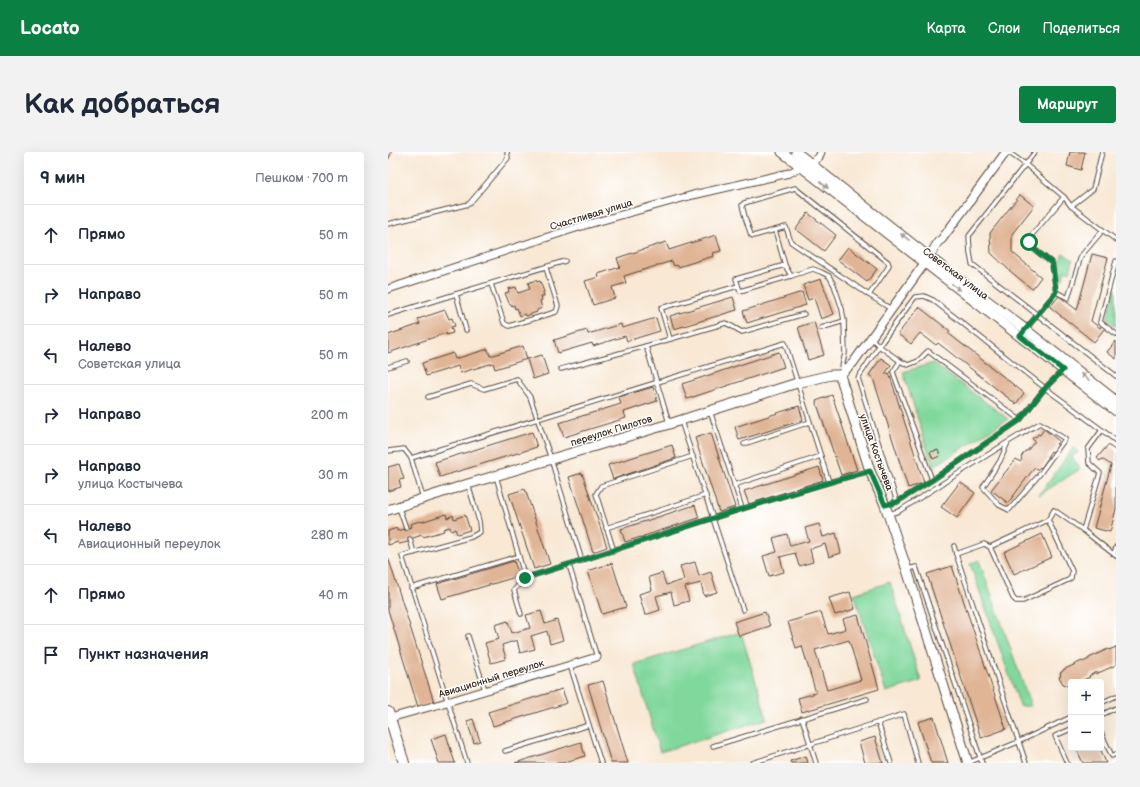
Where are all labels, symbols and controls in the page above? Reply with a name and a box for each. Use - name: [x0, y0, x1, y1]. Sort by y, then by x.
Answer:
- text: Locato: [20, 17, 80, 40]
- text: Карта: [926, 20, 966, 37]
- text: Слои: [988, 20, 1020, 37]
- text: Поделиться: [1042, 20, 1120, 37]
- button: Маршрут: [1019, 86, 1116, 123]
- text: Как добраться: [24, 88, 221, 121]
- text: 9 мин: [40, 168, 85, 188]
- text: Пешком · 700 m: [255, 170, 348, 186]
- one-way arrow: [818, 180, 829, 189]
- street label: Счастливая улица: [549, 197, 634, 233]
- icon: ahead: [40, 224, 62, 246]
- text: Прямо: [78, 225, 125, 244]
- text: 50 m: [319, 227, 348, 243]
- one-way arrow: [899, 233, 910, 242]
- route start: [1020, 233, 1038, 251]
- street label: Советская улица: [920, 245, 991, 302]
- one-way arrow: [950, 283, 961, 291]
- icon: right: [40, 284, 62, 306]
- text: Направо: [78, 285, 141, 304]
- text: 50 m: [319, 287, 348, 303]
- text: Налево: [78, 337, 131, 356]
- icon: left: [40, 344, 62, 366]
- text: 50 m: [319, 347, 348, 363]
- text: Советская улица: [78, 356, 181, 372]
- one-way arrow: [1080, 372, 1091, 381]
- icon: right: [40, 404, 62, 426]
- text: Направо: [78, 405, 141, 424]
- text: 200 m: [311, 407, 348, 423]
- street label: улица Костычева: [857, 412, 896, 492]
- street label: переулок Пилотов: [569, 413, 654, 449]
- text: Направо: [78, 457, 141, 476]
- icon: right: [40, 464, 62, 486]
- text: 30 m: [318, 467, 348, 483]
- text: улица Костычева: [78, 476, 183, 492]
- text: Налево: [78, 517, 131, 536]
- icon: left: [40, 524, 62, 546]
- text: 280 m: [311, 527, 348, 543]
- text: Авиационный переулок: [78, 536, 221, 552]
- route end: [516, 569, 534, 587]
- icon: ahead: [40, 584, 62, 606]
- text: Прямо: [78, 585, 125, 604]
- text: 40 m: [318, 587, 348, 603]
- icon: arrive: [40, 644, 62, 666]
- text: Пункт назначения: [78, 645, 209, 664]
- street label: Авиационный переулок: [436, 657, 546, 701]
- map controls: [1068, 679, 1104, 751]
- button: +: [1068, 679, 1104, 715]
- button: −: [1068, 715, 1104, 751]

